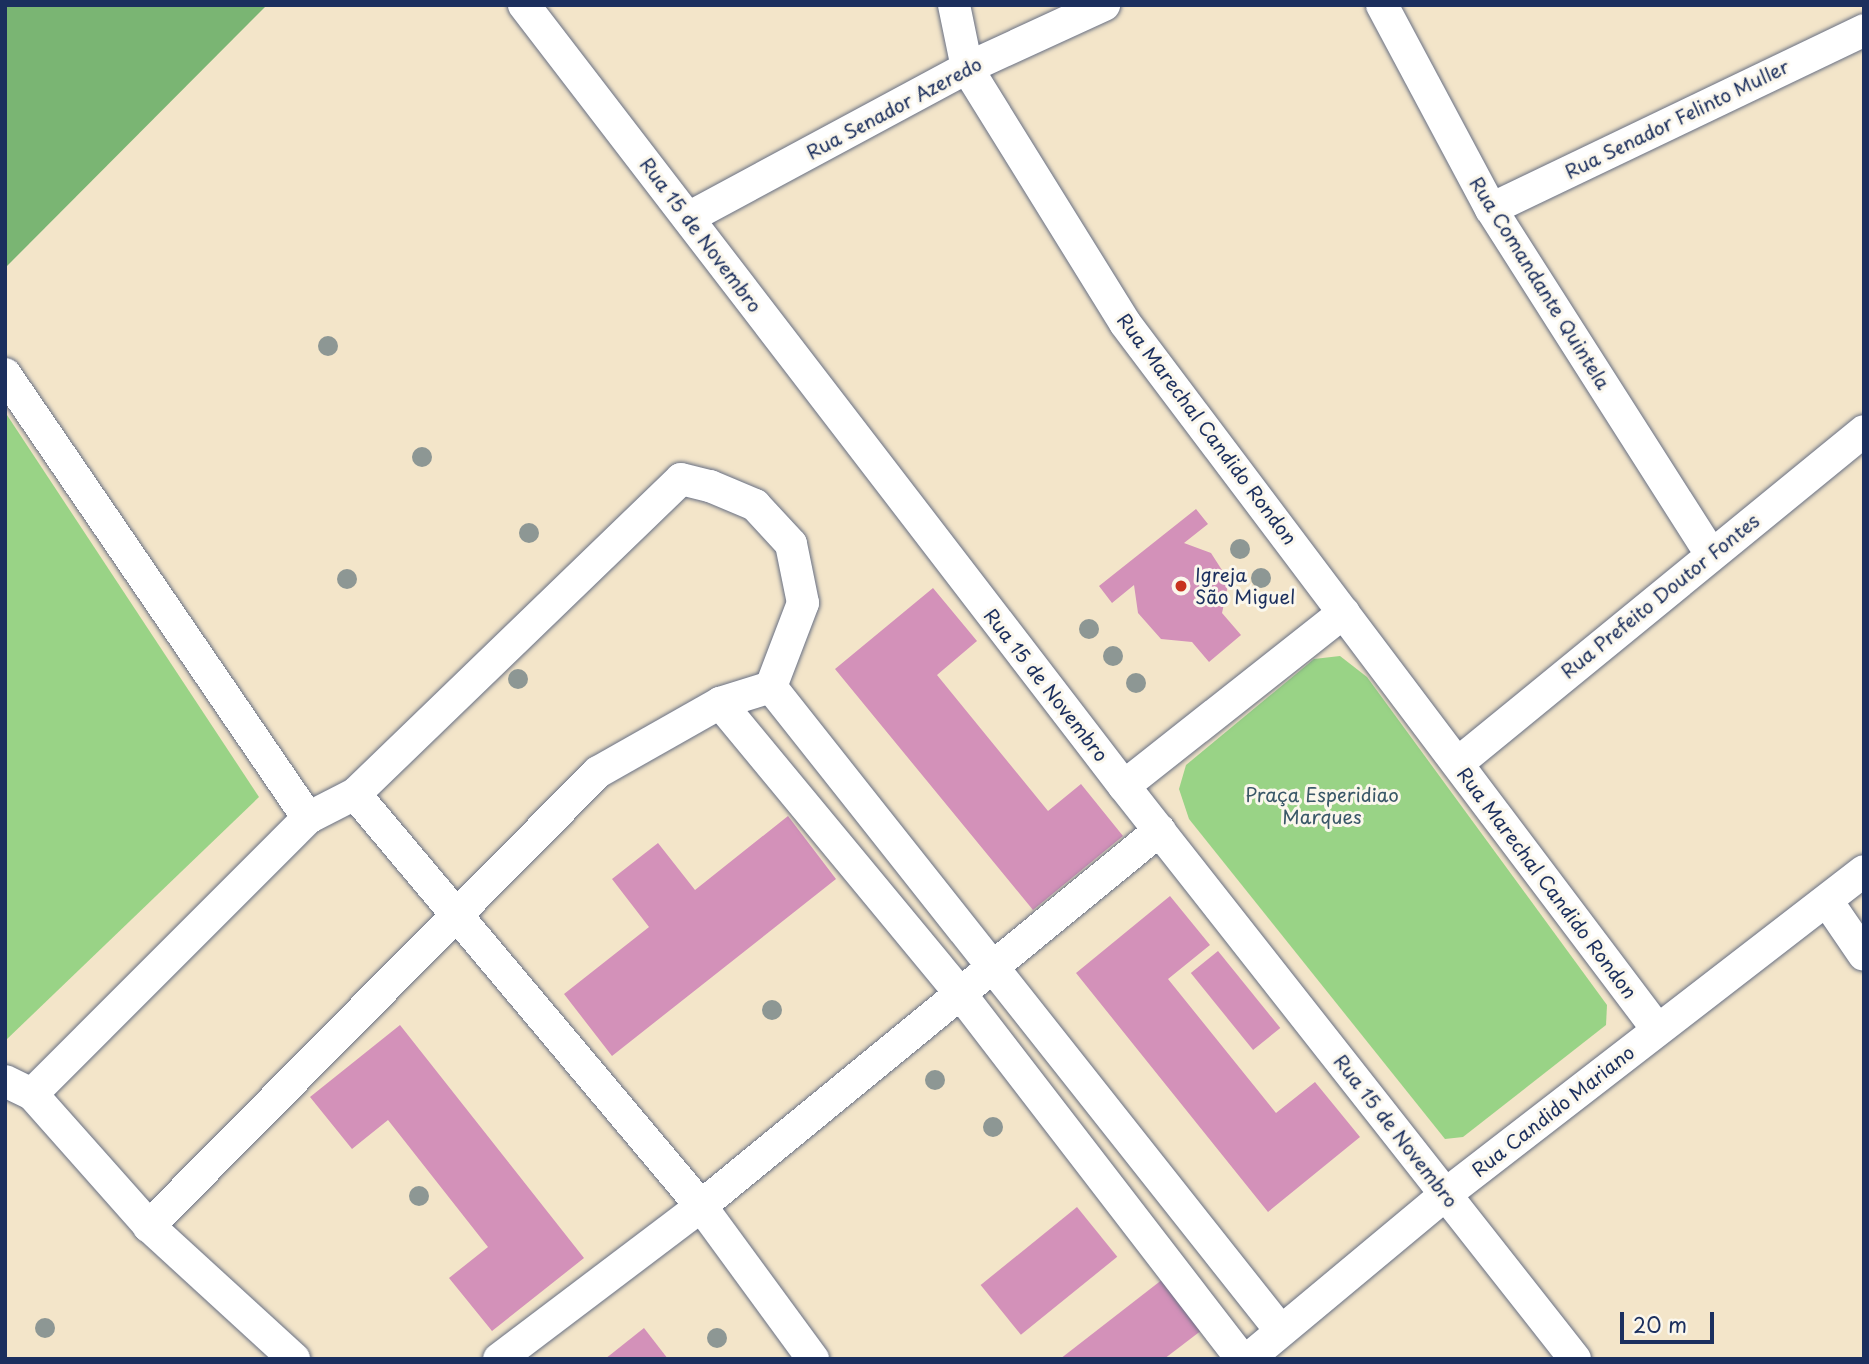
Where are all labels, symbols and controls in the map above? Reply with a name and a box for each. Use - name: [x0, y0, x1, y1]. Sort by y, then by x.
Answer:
- street label: Rua Senador Azeredo: [801, 51, 987, 165]
- street label: Rua Senador Felinto Muller: [1560, 54, 1794, 184]
- street label: Rua 15 de Novembro: [635, 153, 767, 317]
- street label: Rua Comandante Quintela: [1466, 174, 1614, 392]
- street label: Rua Marechal Candido Rondon: [1113, 309, 1301, 549]
- street label: Rua Prefeito Doutor Fontes: [1556, 509, 1764, 683]
- place label: Igreja São Miguel: [1195, 564, 1296, 608]
- marker: Igreja São Miguel: [1173, 578, 1189, 594]
- street label: Rua 15 de Novembro: [979, 604, 1113, 766]
- street label: Rua Marechal Candido Rondon: [1453, 763, 1641, 1003]
- park label: Praça Esperidiao Marques: [1245, 784, 1399, 828]
- street label: Rua Candido Mariano: [1467, 1040, 1639, 1182]
- street label: Rua 15 de Novembro: [1329, 1050, 1463, 1212]
- scale bar: [1624, 1298, 1718, 1342]
- text: 20 m: [1633, 1308, 1687, 1340]

